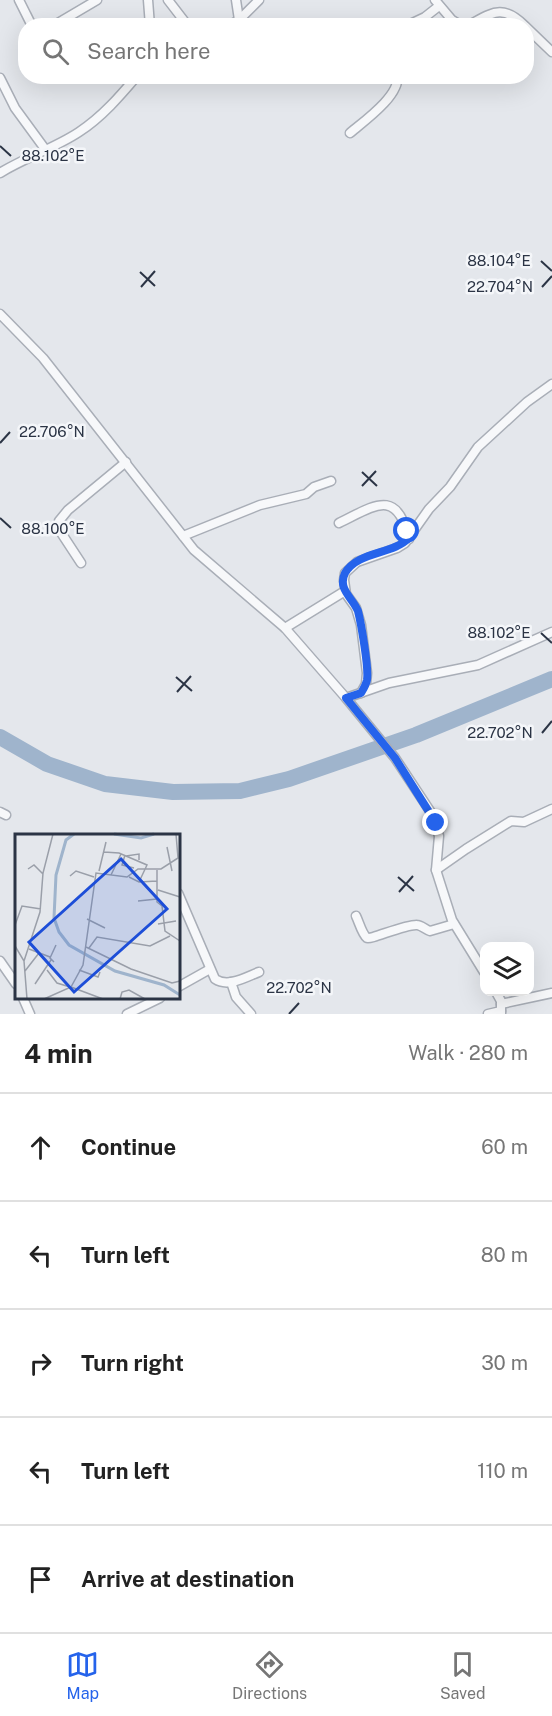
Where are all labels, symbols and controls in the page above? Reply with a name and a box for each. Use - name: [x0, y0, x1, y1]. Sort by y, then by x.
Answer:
- search box: [18, 18, 534, 84]
- icon: search: [39, 35, 72, 68]
- text: Search here: [87, 38, 211, 64]
- text: 88.102°E: [21, 147, 85, 164]
- text: 88.104°E: [467, 252, 531, 269]
- text: 22.704°N: [467, 278, 533, 295]
- text: 22.706°N: [19, 423, 85, 440]
- route start: [393, 517, 419, 543]
- text: 88.100°E: [21, 520, 85, 537]
- text: 88.102°E: [467, 624, 531, 641]
- text: 22.702°N: [467, 724, 533, 741]
- route end: [422, 809, 448, 835]
- inset map: [15, 834, 180, 999]
- map controls: [480, 942, 534, 996]
- button: layers: [480, 942, 534, 996]
- text: 22.702°N: [266, 979, 332, 996]
- text: 4 min: [24, 1038, 93, 1069]
- text: Walk · 280 m: [408, 1041, 528, 1065]
- icon: ahead: [24, 1131, 57, 1164]
- text: Continue: [81, 1134, 176, 1160]
- text: 60 m: [481, 1135, 528, 1159]
- icon: left: [24, 1239, 57, 1272]
- text: Turn left: [81, 1242, 170, 1268]
- text: 80 m: [481, 1243, 528, 1267]
- icon: right: [24, 1347, 57, 1380]
- text: Turn right: [81, 1350, 184, 1376]
- text: 30 m: [481, 1351, 528, 1375]
- icon: left: [24, 1455, 57, 1488]
- text: Turn left: [81, 1458, 170, 1484]
- text: 110 m: [477, 1459, 528, 1483]
- icon: arrive: [24, 1563, 57, 1596]
- text: Arrive at destination: [81, 1566, 294, 1592]
- tab: Map: [66, 1648, 99, 1703]
- tab: Directions: [232, 1648, 307, 1703]
- tab: Saved: [440, 1648, 486, 1703]

